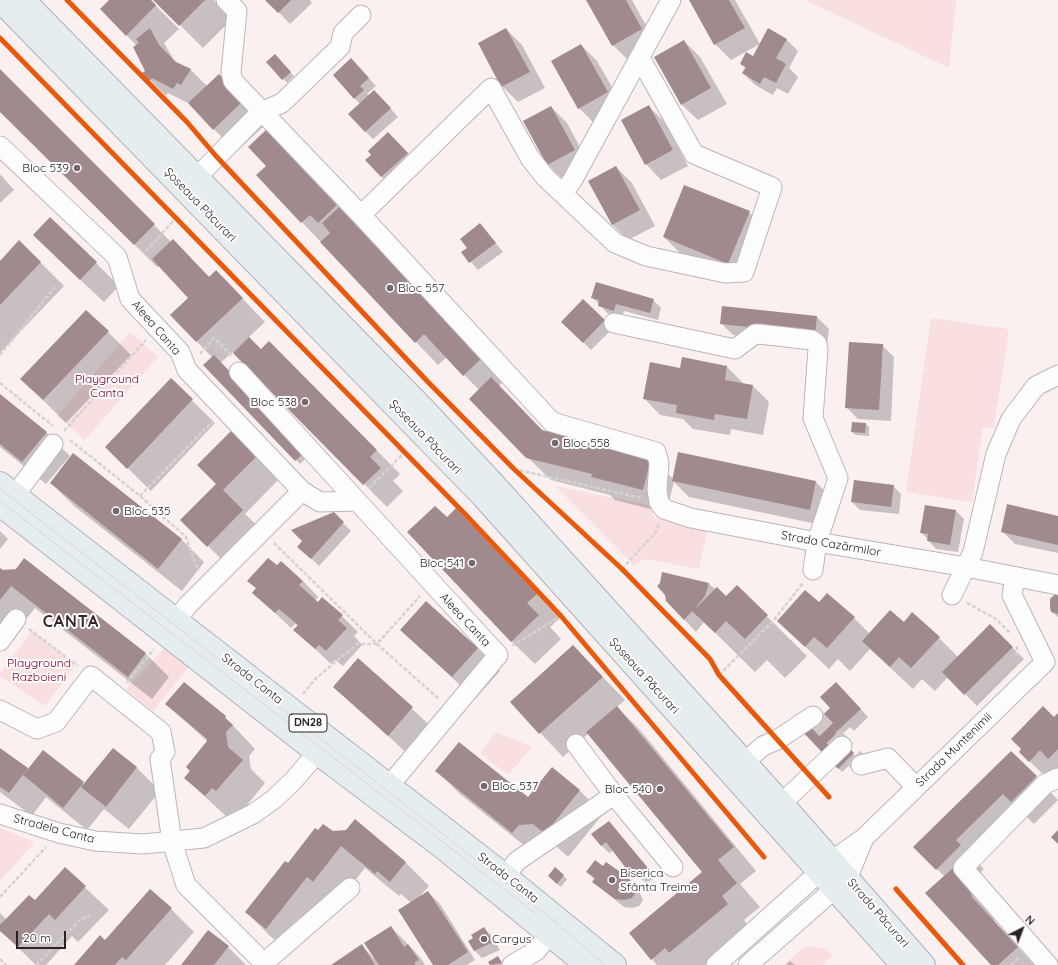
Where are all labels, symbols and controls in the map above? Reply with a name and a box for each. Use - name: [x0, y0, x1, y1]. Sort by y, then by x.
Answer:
- place label: Bloc 539: [22, 161, 69, 175]
- marker: Bloc 539: [72, 163, 82, 173]
- street label: Șoseaua Păcurari: [161, 165, 239, 245]
- place label: Bloc 557: [398, 281, 444, 295]
- marker: Bloc 557: [385, 283, 395, 293]
- street label: Aleea Canta: [128, 298, 184, 358]
- park label: Playground Canta: [75, 372, 139, 400]
- place label: Bloc 538: [251, 395, 297, 409]
- marker: Bloc 538: [300, 397, 310, 407]
- street label: Șoseaua Păcurari: [386, 397, 464, 477]
- place label: Bloc 558: [563, 436, 610, 450]
- marker: Bloc 558: [550, 438, 560, 448]
- place label: Bloc 535: [124, 504, 171, 518]
- marker: Bloc 535: [111, 506, 121, 516]
- street label: Strada Cazărmilor: [780, 528, 882, 560]
- place label: Bloc 541: [420, 556, 464, 570]
- marker: Bloc 541: [467, 558, 477, 568]
- street label: Aleea Canta: [437, 590, 493, 650]
- district label: CANTA: [43, 612, 99, 632]
- street label: Șoseaua Păcurari: [606, 635, 682, 717]
- street label: Strada Canta: [219, 651, 285, 707]
- park label: Playground Razboieni: [7, 656, 71, 684]
- street label: Strada Muntenimii: [913, 710, 995, 790]
- road number: DN28: [289, 714, 327, 732]
- place label: Bloc 537: [492, 779, 538, 793]
- marker: Bloc 537: [479, 781, 489, 791]
- place label: Bloc 540: [605, 782, 652, 796]
- marker: Bloc 540: [655, 784, 665, 794]
- street label: Stradela Canta: [12, 811, 96, 847]
- street label: Strada Canta: [475, 850, 541, 906]
- place label: Biserica Sfânta Treime: [620, 866, 698, 894]
- marker: Biserica Sfânta Treime: [607, 875, 617, 885]
- street label: Strada Păcurari: [844, 876, 912, 950]
- north arrow: [1002, 909, 1042, 949]
- text: N: [1022, 912, 1038, 928]
- scale bar: [18, 923, 68, 949]
- text: 20 m: [23, 930, 51, 945]
- place label: Cargus: [492, 932, 531, 946]
- marker: Cargus: [479, 934, 489, 944]

